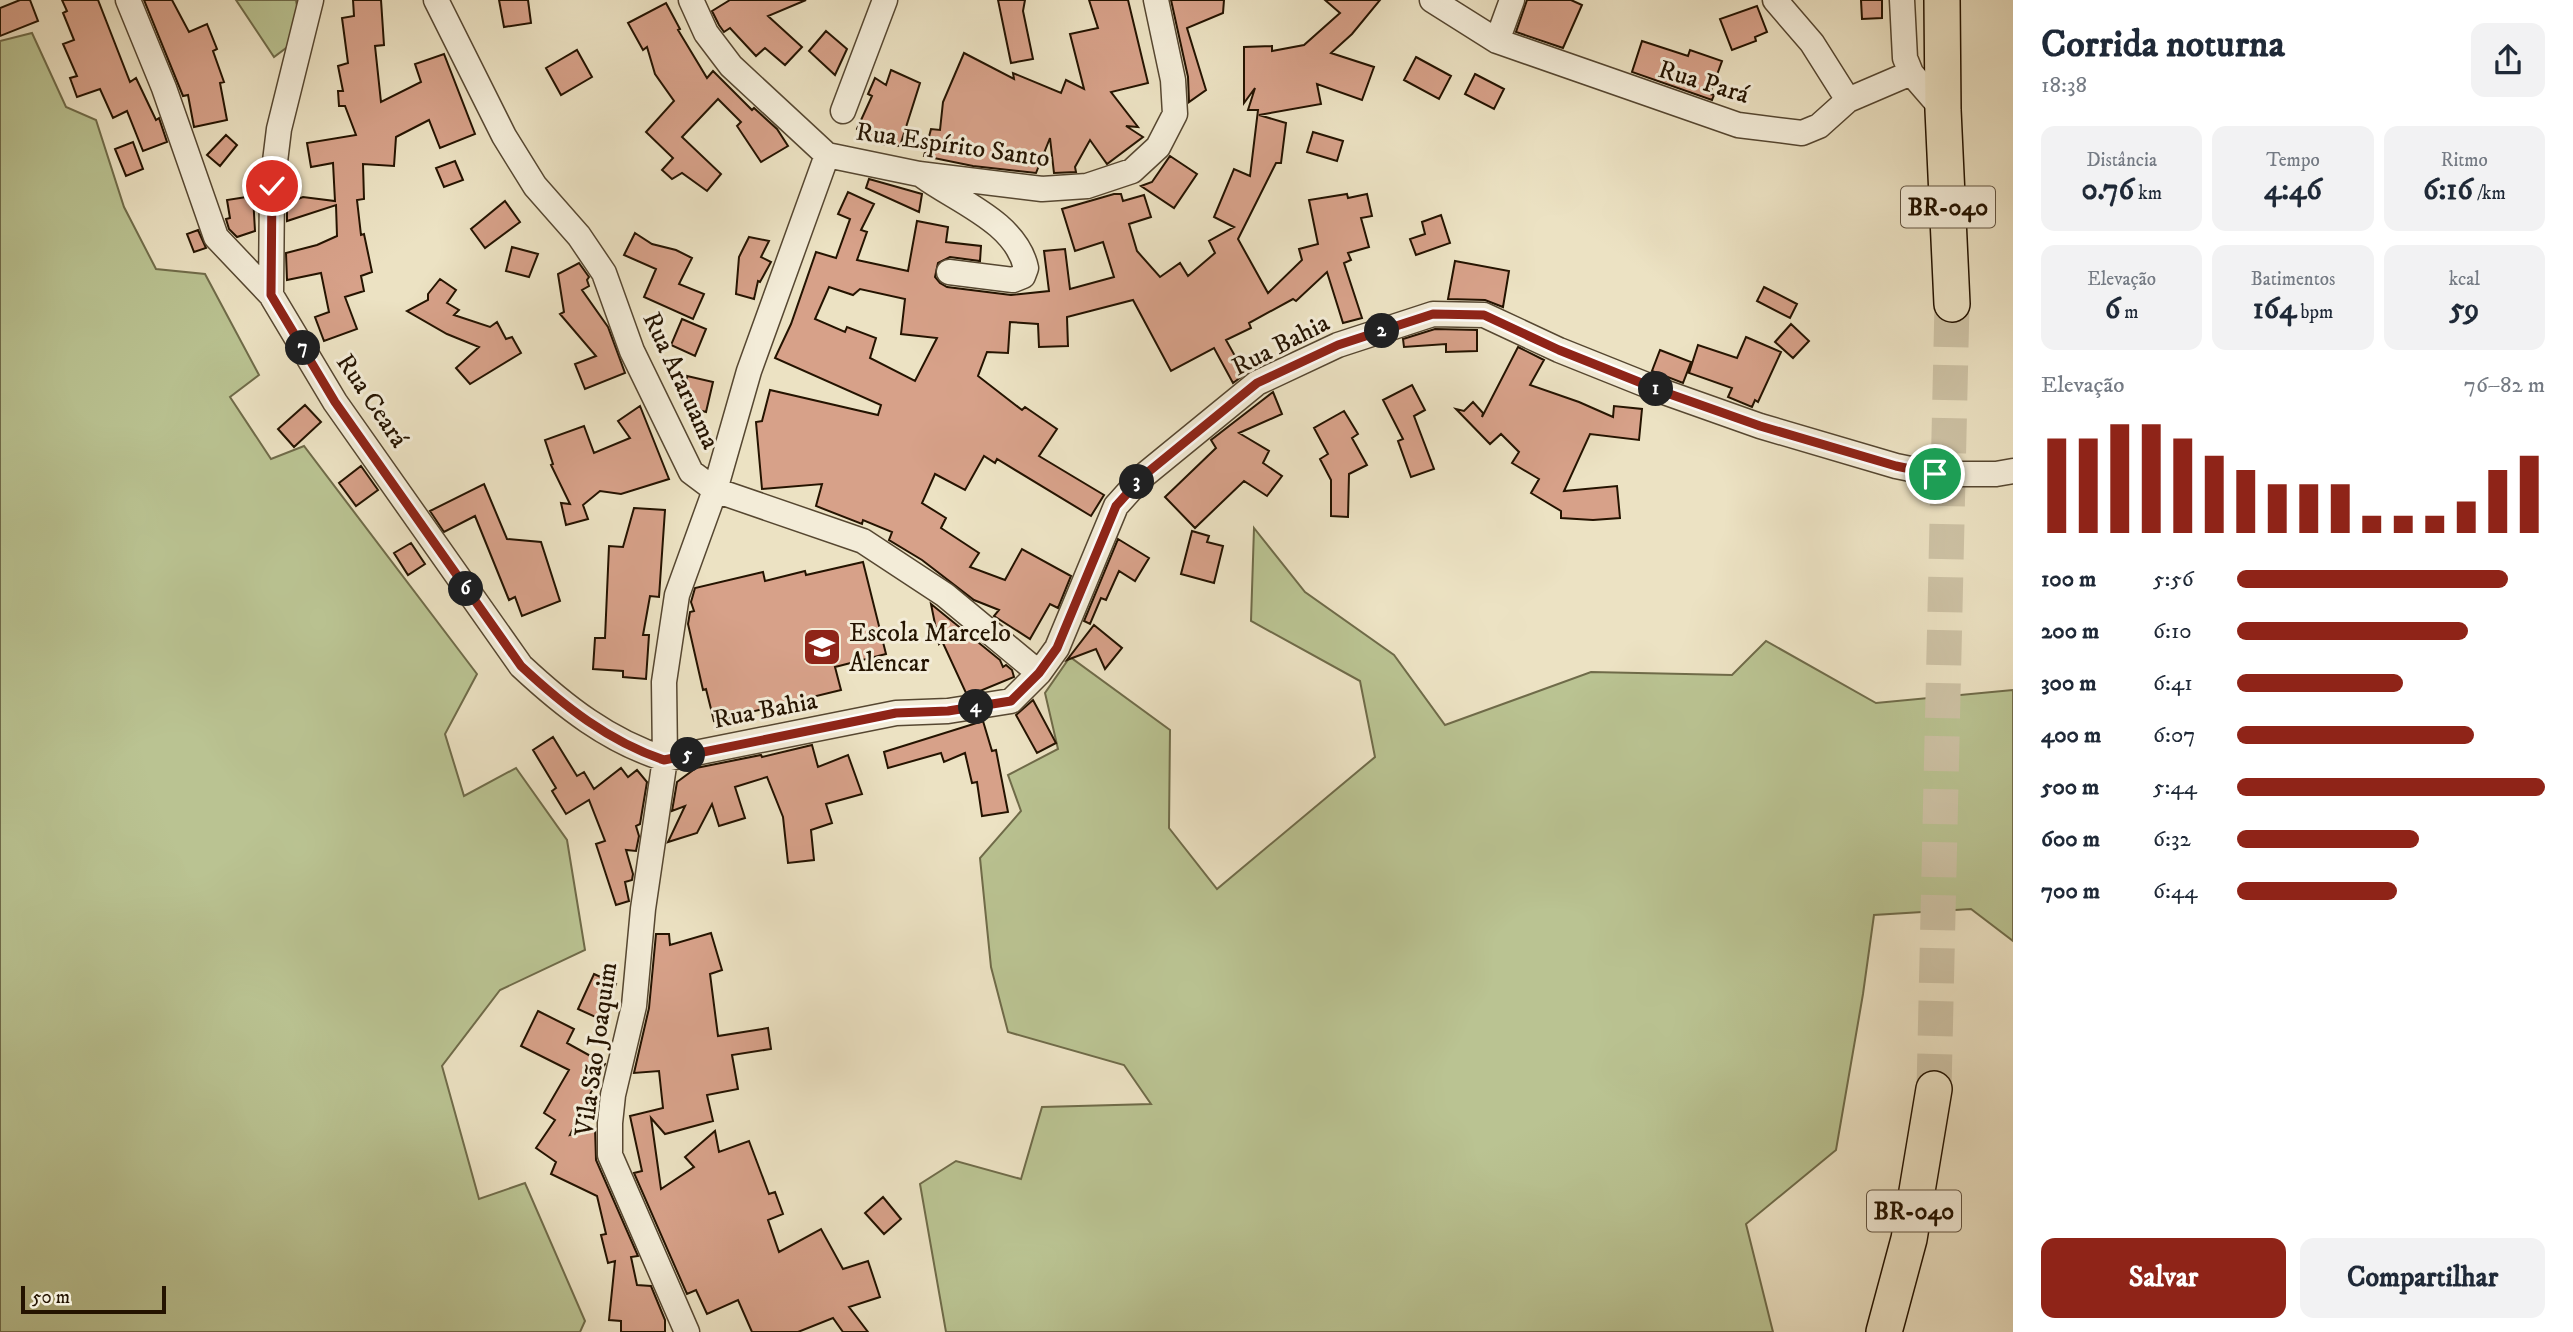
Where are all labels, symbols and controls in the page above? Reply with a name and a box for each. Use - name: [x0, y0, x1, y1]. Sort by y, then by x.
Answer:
- text: Corrida noturna: [2041, 21, 2285, 69]
- button: share: [2471, 23, 2545, 97]
- street label: Rua Pará: [1654, 53, 1753, 112]
- text: 18:38: [2041, 71, 2087, 100]
- street label: Rua Espírito Santo: [854, 116, 1052, 175]
- text: Distância: [2086, 149, 2157, 172]
- text: Tempo: [2266, 149, 2320, 172]
- text: Ritmo: [2441, 149, 2488, 172]
- pin: [242, 156, 302, 216]
- icon: check: [253, 167, 291, 205]
- text: 0.76: [2081, 172, 2134, 209]
- text: 4:46: [2264, 172, 2322, 209]
- text: 6:16: [2423, 172, 2473, 209]
- text: km: [2134, 182, 2162, 205]
- text: /km: [2473, 182, 2506, 205]
- road number: BR-040: [1901, 187, 1995, 228]
- text: Elevação: [2087, 268, 2156, 291]
- text: Batimentos: [2251, 268, 2335, 291]
- text: kcal: [2449, 268, 2480, 291]
- text: 6: [2105, 291, 2120, 328]
- text: 164: [2253, 291, 2296, 328]
- text: 59: [2449, 291, 2479, 328]
- text: m: [2120, 301, 2139, 324]
- text: bpm: [2296, 301, 2333, 324]
- street label: Rua Araruama: [634, 307, 727, 454]
- street label: Rua Bahia: [1226, 307, 1335, 384]
- pin: 2: [1364, 314, 1400, 348]
- text: 2: [1377, 319, 1386, 342]
- pin: 7: [286, 330, 320, 366]
- text: 7: [297, 336, 308, 359]
- street label: Rua Ceará: [328, 348, 415, 454]
- text: Elevação: [2041, 371, 2124, 400]
- text: 76–82 m: [2464, 371, 2545, 400]
- pin: 1: [1638, 372, 1674, 406]
- text: 1: [1652, 377, 1659, 400]
- pin: [1905, 444, 1965, 504]
- icon: arrive: [1916, 455, 1954, 493]
- pin: 3: [1120, 464, 1154, 500]
- text: 3: [1133, 470, 1140, 493]
- text: 100 m: [2041, 565, 2096, 594]
- text: 5:56: [2153, 565, 2194, 594]
- pin: 6: [448, 572, 484, 606]
- text: 6: [461, 577, 470, 600]
- place label: Escola Marcelo Alencar: [849, 617, 1011, 680]
- text: 200 m: [2041, 617, 2099, 646]
- text: 6:10: [2153, 617, 2192, 646]
- school or university icon: Escola Marcelo Alencar: [801, 626, 843, 668]
- text: 300 m: [2041, 669, 2097, 698]
- text: 6:41: [2153, 669, 2193, 698]
- street label: Rua Bahia: [710, 684, 820, 737]
- pin: 4: [958, 690, 993, 724]
- text: 4: [970, 695, 981, 718]
- text: 400 m: [2041, 721, 2101, 750]
- text: 6:07: [2153, 721, 2195, 750]
- pin: 5: [670, 738, 706, 772]
- text: 5: [683, 743, 692, 766]
- text: 500 m: [2041, 773, 2099, 802]
- text: 5:44: [2153, 773, 2197, 802]
- text: 600 m: [2041, 825, 2100, 854]
- text: 6:32: [2153, 825, 2191, 854]
- text: 700 m: [2041, 877, 2100, 906]
- text: 6:44: [2153, 877, 2197, 906]
- street label: Vila São Joaquim: [568, 960, 625, 1139]
- road number: BR-040: [1867, 1190, 1961, 1232]
- button: Salvar: [2041, 1238, 2286, 1318]
- button: Compartilhar: [2300, 1238, 2545, 1318]
- scale bar: [21, 1283, 166, 1315]
- text: 50 m: [32, 1286, 70, 1309]

